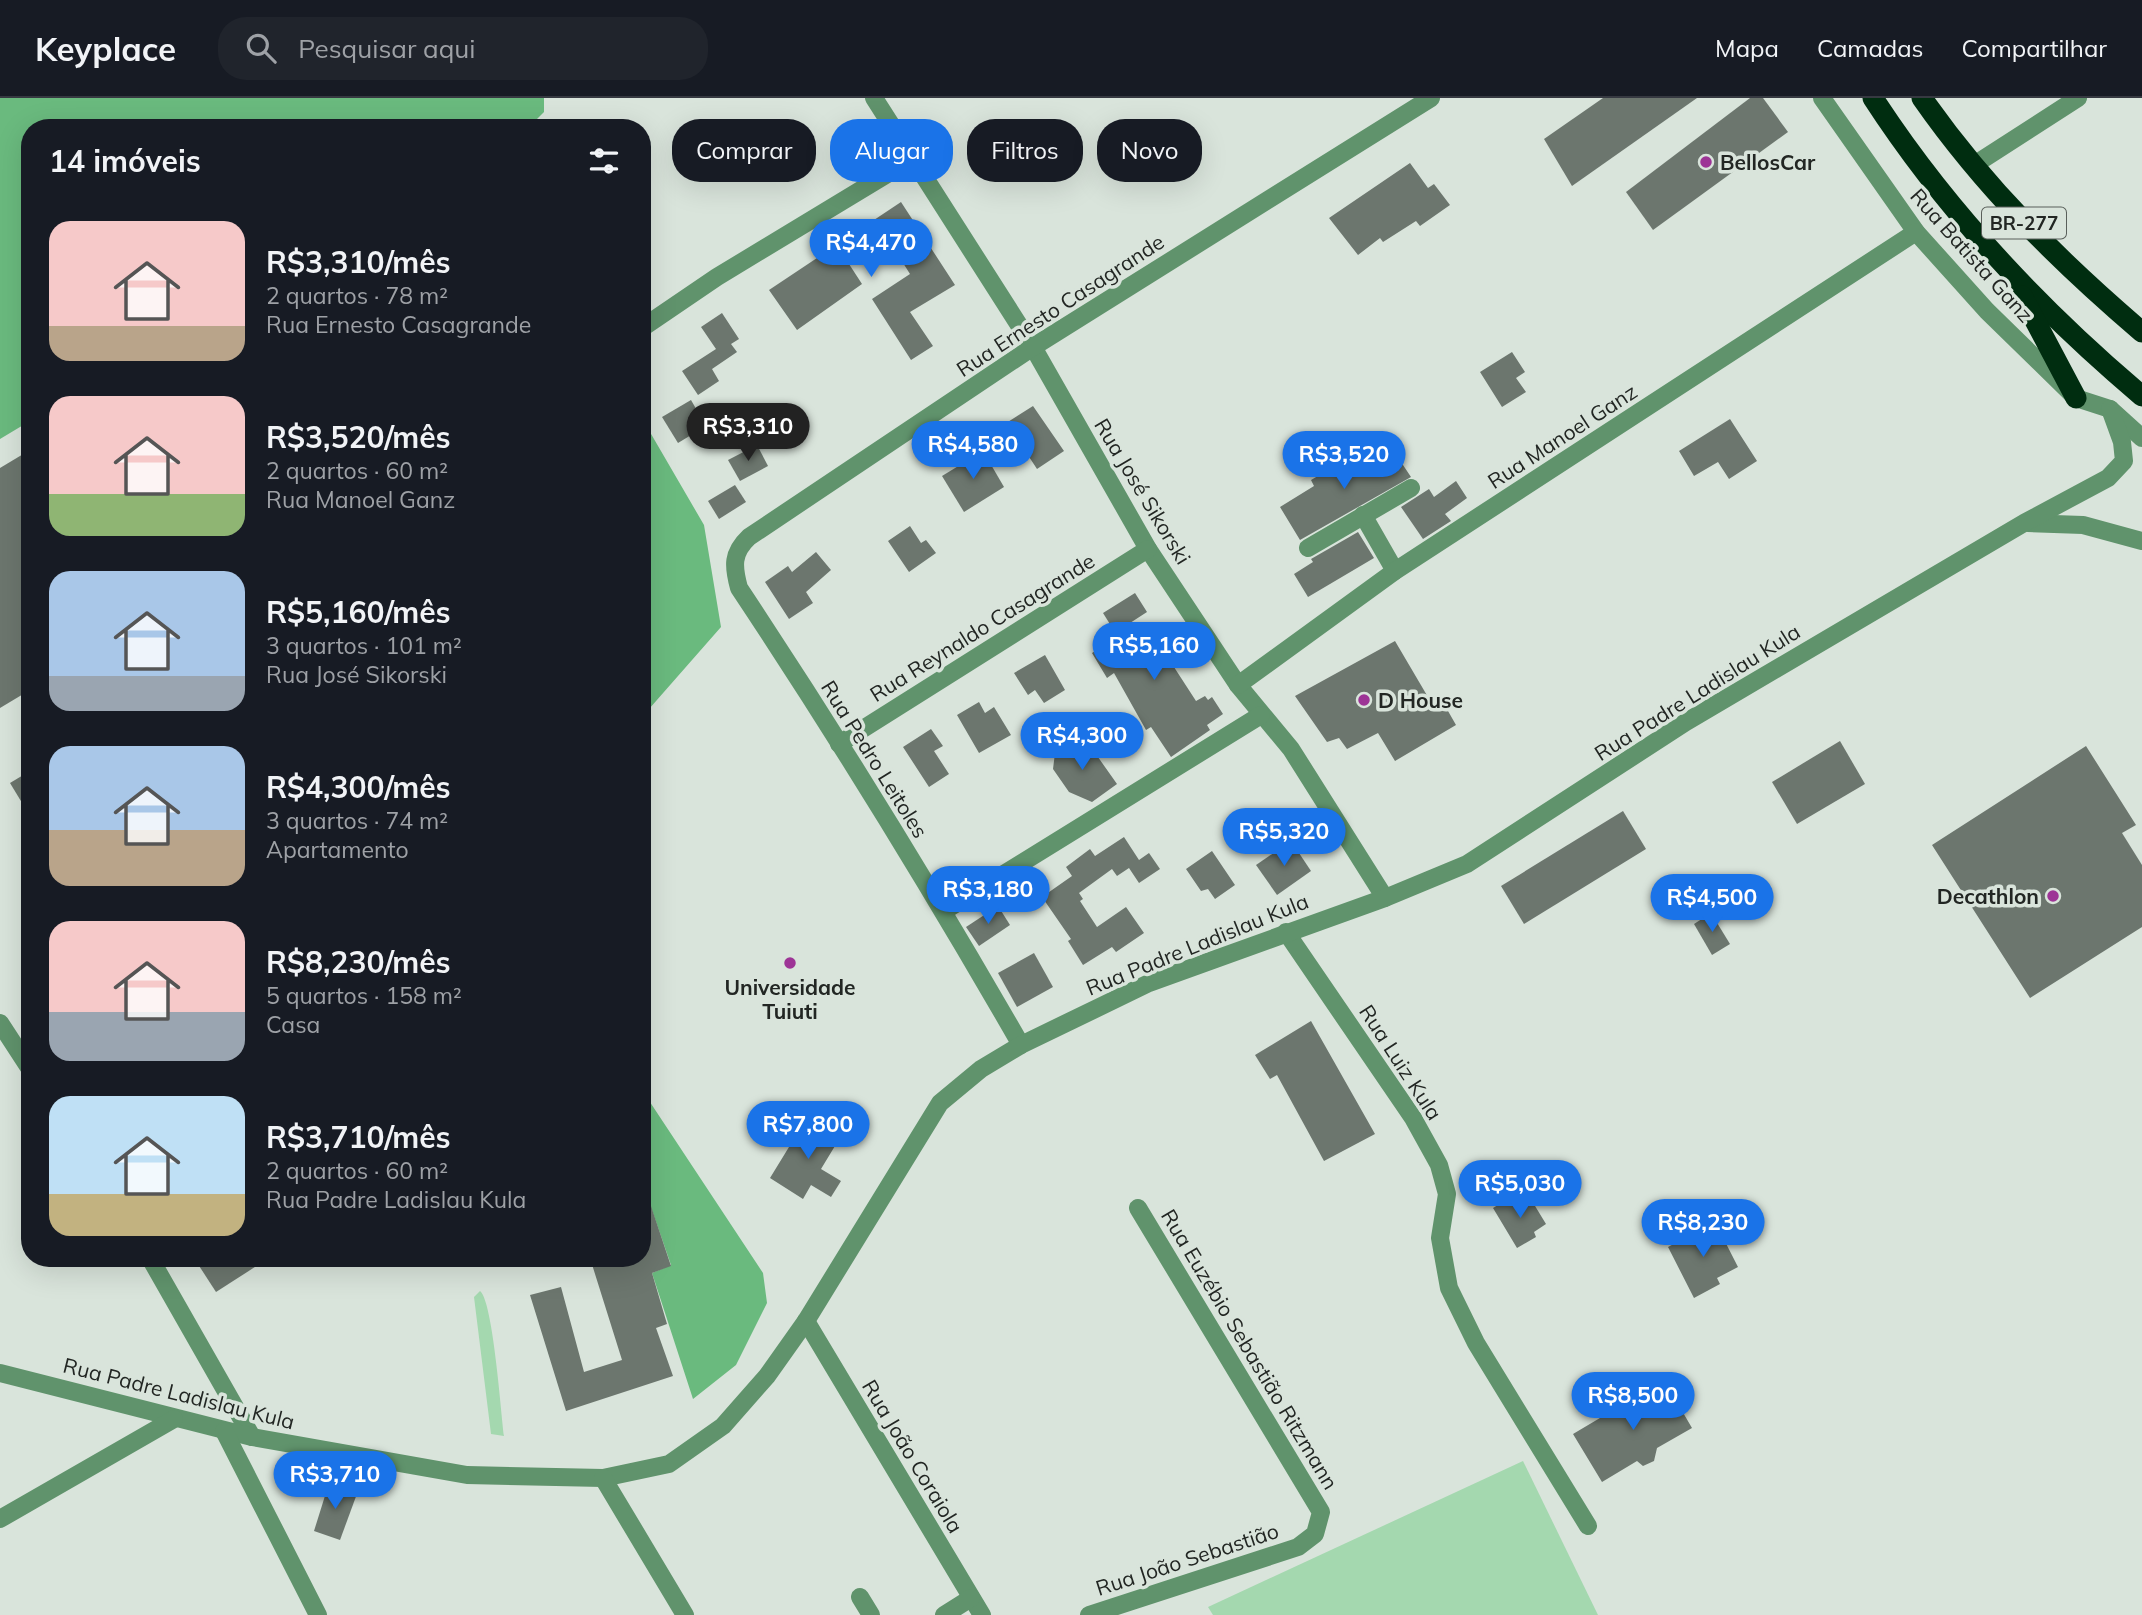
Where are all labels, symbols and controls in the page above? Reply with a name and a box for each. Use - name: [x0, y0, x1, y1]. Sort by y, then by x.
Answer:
- search box: [218, 17, 708, 80]
- text: Keyplace: [35, 28, 176, 69]
- icon: search: [242, 29, 280, 67]
- text: Pesquisar aqui: [298, 32, 476, 65]
- text: Mapa: [1715, 33, 1779, 63]
- text: Camadas: [1817, 33, 1924, 63]
- text: Compartilhar: [1962, 33, 2107, 63]
- chip: Comprar: [672, 119, 816, 182]
- chip: Alugar: [830, 119, 953, 182]
- chip: Filtros: [967, 119, 1083, 182]
- chip: Novo: [1097, 119, 1202, 182]
- text: 14 imóveis: [49, 142, 201, 180]
- icon: filters: [585, 142, 623, 180]
- place label: BellosCar: [1720, 149, 1816, 175]
- marker: BellosCar: [1698, 154, 1714, 170]
- street label: Rua Batista Ganz: [1905, 183, 2039, 327]
- road number: BR-277: [1982, 208, 2066, 238]
- pin: R$4,470: [806, 220, 936, 279]
- text: R$4,470: [826, 227, 916, 256]
- street label: Rua Ernesto Casagrande: [951, 228, 1169, 382]
- text: R$3,310/mês: [266, 243, 451, 281]
- icon: home: [105, 249, 189, 333]
- text: 2 quartos · 78 m²: [266, 281, 448, 310]
- text: Rua Ernesto Casagrande: [266, 310, 531, 339]
- street label: Rua Manoel Ganz: [1482, 378, 1642, 494]
- pin: R$3,310: [683, 404, 813, 463]
- text: R$3,310: [703, 411, 793, 440]
- street label: Rua José Sikorski: [1089, 413, 1197, 569]
- text: R$3,520/mês: [266, 418, 451, 456]
- pin: R$4,580: [908, 422, 1038, 481]
- icon: home: [105, 424, 189, 508]
- text: R$4,580: [928, 429, 1018, 458]
- pin: R$3,520: [1279, 432, 1409, 491]
- text: R$3,520: [1299, 439, 1389, 468]
- text: 2 quartos · 60 m²: [266, 456, 448, 485]
- text: Rua Manoel Ganz: [266, 485, 455, 514]
- street label: Rua Reynaldo Casagrande: [865, 547, 1099, 707]
- text: R$5,160/mês: [266, 593, 451, 631]
- icon: home: [105, 599, 189, 683]
- street label: Rua Padre Ladislau Kula: [1589, 618, 1805, 766]
- pin: R$5,160: [1089, 622, 1219, 682]
- text: R$5,160: [1109, 630, 1199, 659]
- text: 3 quartos · 101 m²: [266, 631, 462, 660]
- text: Rua José Sikorski: [266, 660, 447, 689]
- street label: Rua Pedro Leitoles: [816, 675, 934, 843]
- place label: D House: [1378, 687, 1463, 713]
- marker: D House: [1356, 692, 1372, 708]
- pin: R$4,300: [1017, 712, 1147, 772]
- text: R$4,300: [1037, 720, 1127, 749]
- text: R$4,300/mês: [266, 768, 451, 806]
- icon: home: [105, 774, 189, 858]
- text: 3 quartos · 74 m²: [266, 806, 448, 835]
- pin: R$5,320: [1219, 808, 1349, 868]
- text: R$5,320: [1239, 816, 1329, 845]
- text: Apartamento: [266, 835, 409, 864]
- pin: R$3,180: [923, 866, 1053, 926]
- text: R$3,180: [943, 874, 1033, 903]
- pin: R$4,500: [1647, 874, 1777, 934]
- text: R$4,500: [1667, 882, 1757, 911]
- place label: Decathlon: [1937, 883, 2039, 909]
- street label: Rua Padre Ladislau Kula: [1082, 887, 1312, 1001]
- marker: Decathlon: [2045, 888, 2061, 904]
- text: R$8,230/mês: [266, 943, 451, 981]
- icon: home: [105, 949, 189, 1033]
- marker: Universidade Tuiuti: [782, 955, 798, 971]
- place label: Universidade Tuiuti: [724, 974, 856, 1024]
- text: 5 quartos · 158 m²: [266, 981, 462, 1010]
- street label: Rua Luiz Kula: [1354, 999, 1448, 1125]
- text: Casa: [266, 1010, 320, 1039]
- pin: R$7,800: [743, 1102, 873, 1161]
- text: R$7,800: [763, 1109, 853, 1138]
- text: R$3,710/mês: [266, 1118, 451, 1156]
- icon: home: [105, 1124, 189, 1208]
- text: 2 quartos · 60 m²: [266, 1156, 448, 1185]
- pin: R$5,030: [1455, 1160, 1585, 1220]
- text: R$5,030: [1475, 1168, 1565, 1197]
- text: Rua Padre Ladislau Kula: [266, 1185, 526, 1214]
- pin: R$8,230: [1638, 1200, 1768, 1259]
- street label: Rua Euzébio Sebastião Ritzmann: [1156, 1204, 1344, 1494]
- text: R$8,230: [1658, 1207, 1748, 1236]
- street label: Rua Padre Ladislau Kula: [61, 1352, 297, 1434]
- pin: R$8,500: [1568, 1372, 1698, 1432]
- street label: Rua João Coraiola: [857, 1375, 969, 1537]
- text: R$8,500: [1588, 1380, 1678, 1409]
- pin: R$3,710: [270, 1452, 400, 1511]
- text: R$3,710: [290, 1459, 380, 1488]
- street label: Rua João Sebastião: [1092, 1517, 1282, 1601]

